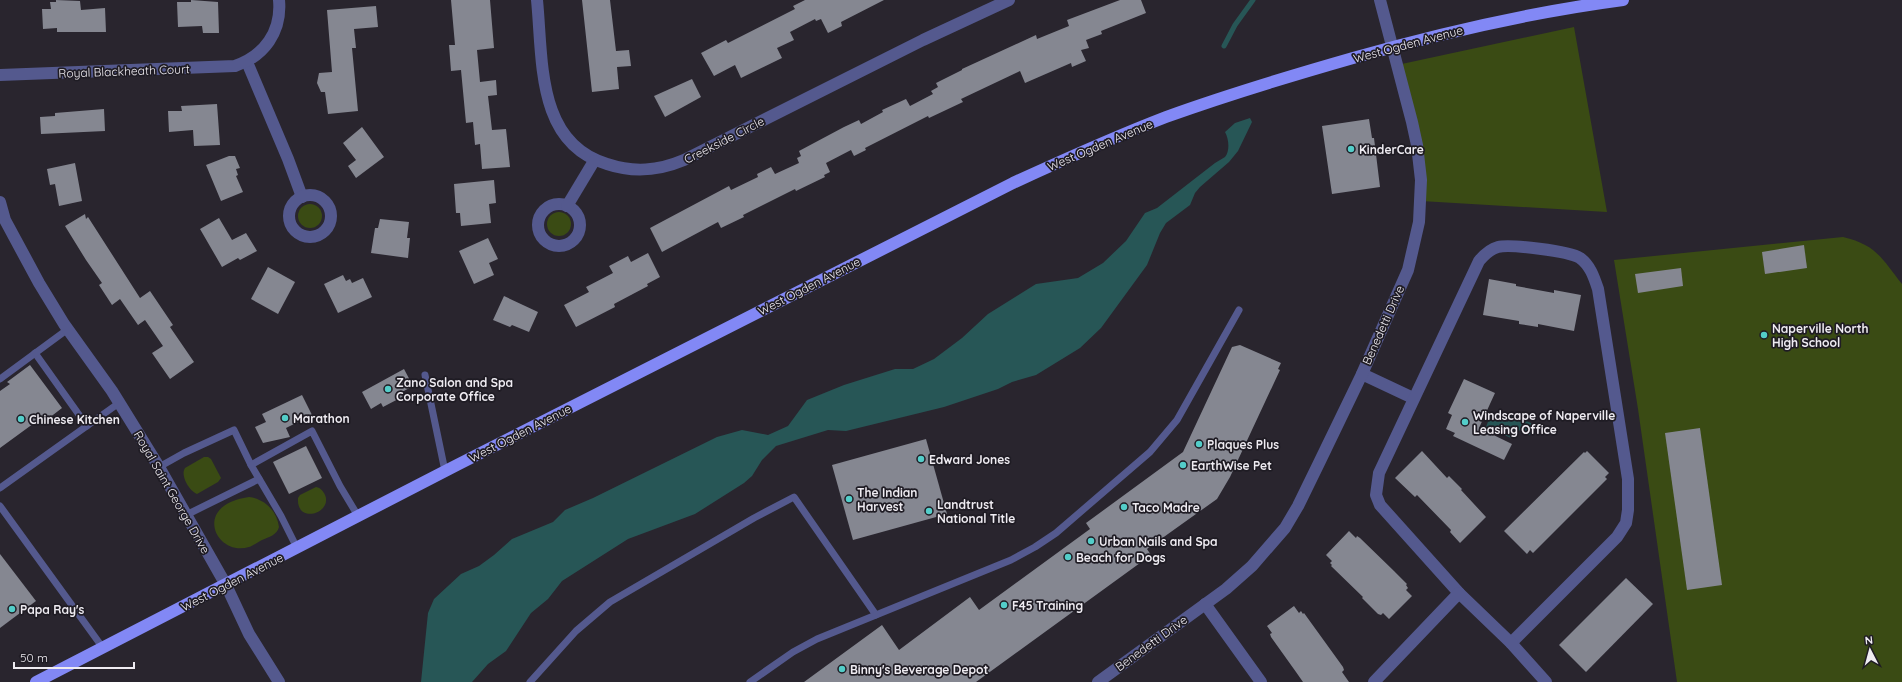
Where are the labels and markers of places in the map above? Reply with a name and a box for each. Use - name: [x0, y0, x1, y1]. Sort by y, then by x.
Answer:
- place label: KinderCare: [1359, 142, 1424, 157]
- marker: KinderCare: [1346, 144, 1356, 154]
- place label: Naperville North High School: [1772, 321, 1869, 350]
- marker: Naperville North High School: [1759, 330, 1769, 340]
- place label: Zano Salon and Spa Corporate Office: [396, 375, 513, 404]
- marker: Zano Salon and Spa Corporate Office: [383, 384, 393, 394]
- place label: Windscape of Naperville Leasing Office: [1473, 408, 1615, 437]
- place label: Marathon: [293, 411, 350, 426]
- place label: Chinese Kitchen: [29, 412, 120, 427]
- marker: Marathon: [280, 413, 290, 423]
- marker: Chinese Kitchen: [16, 414, 26, 424]
- marker: Windscape of Naperville Leasing Office: [1460, 417, 1470, 427]
- place label: Plaques Plus: [1207, 437, 1279, 452]
- marker: Plaques Plus: [1194, 439, 1204, 449]
- place label: Edward Jones: [929, 452, 1010, 467]
- marker: Edward Jones: [916, 454, 926, 464]
- place label: EarthWise Pet: [1191, 458, 1272, 473]
- marker: EarthWise Pet: [1178, 460, 1188, 470]
- place label: The Indian Harvest: [857, 485, 918, 514]
- marker: The Indian Harvest: [844, 494, 854, 504]
- place label: Landtrust National Title: [937, 497, 1015, 526]
- place label: Taco Madre: [1132, 500, 1200, 515]
- marker: Taco Madre: [1119, 502, 1129, 512]
- marker: Landtrust National Title: [924, 506, 934, 516]
- place label: Urban Nails and Spa: [1099, 534, 1218, 549]
- marker: Urban Nails and Spa: [1086, 536, 1096, 546]
- place label: Beach for Dogs: [1076, 550, 1166, 565]
- marker: Beach for Dogs: [1063, 552, 1073, 562]
- place label: F45 Training: [1012, 598, 1083, 613]
- marker: F45 Training: [999, 600, 1009, 610]
- place label: Papa Ray's: [20, 602, 85, 617]
- marker: Papa Ray's: [7, 604, 17, 614]
- place label: Binny's Beverage Depot: [850, 662, 989, 677]
- marker: Binny's Beverage Depot: [837, 664, 847, 674]

